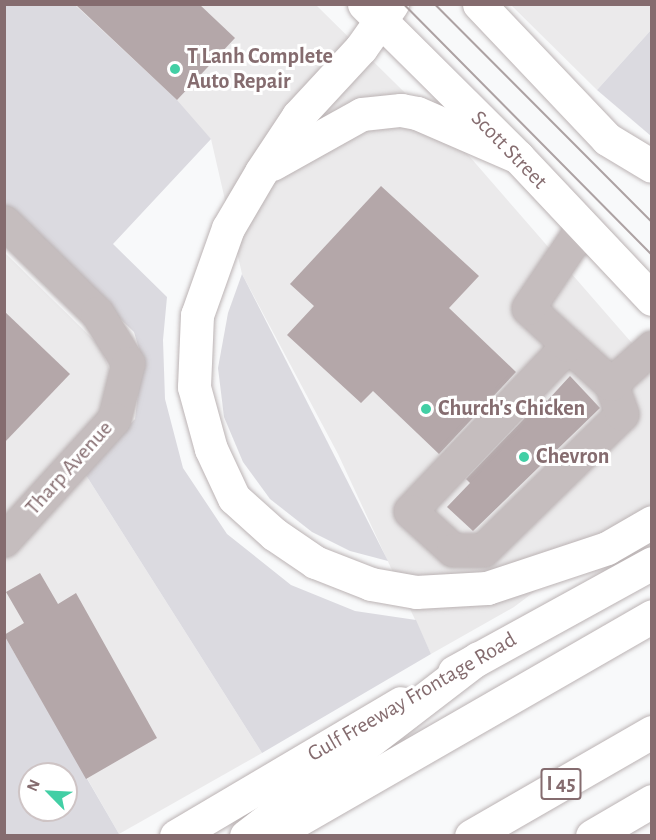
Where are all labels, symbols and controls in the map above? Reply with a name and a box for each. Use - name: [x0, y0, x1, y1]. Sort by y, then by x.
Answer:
- place label: T Lanh Complete Auto Repair: [187, 43, 333, 94]
- marker: T Lanh Complete Auto Repair: [168, 62, 182, 76]
- street label: Scott Street: [465, 105, 553, 195]
- place label: Church's Chicken: [438, 396, 585, 422]
- marker: Church's Chicken: [419, 402, 433, 416]
- street label: Tharp Avenue: [20, 415, 118, 521]
- place label: Chevron: [536, 444, 609, 470]
- marker: Chevron: [517, 450, 531, 464]
- street label: Gulf Freeway Frontage Road: [303, 626, 521, 768]
- north arrow: [18, 762, 78, 822]
- road number: I 45: [540, 766, 582, 802]
- text: N: [24, 777, 43, 794]

